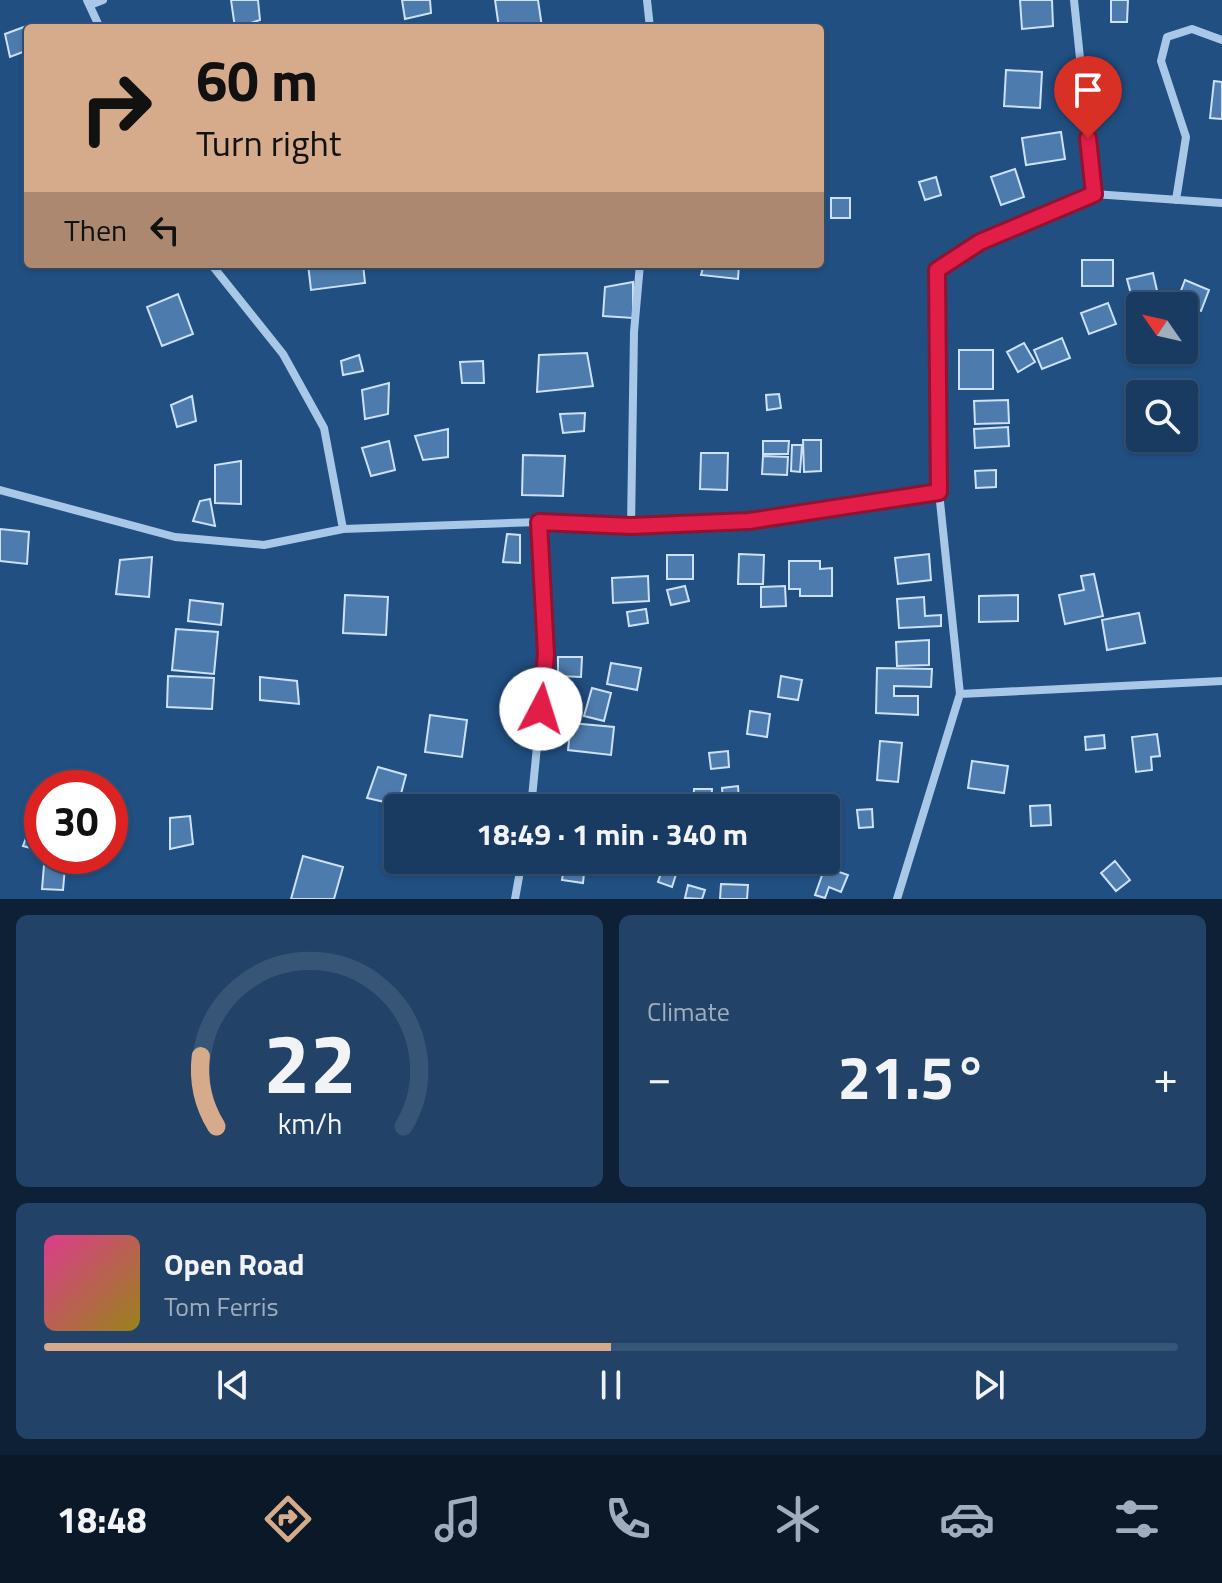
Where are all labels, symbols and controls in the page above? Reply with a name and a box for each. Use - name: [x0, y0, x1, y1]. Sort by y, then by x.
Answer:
- text: 60 m: [196, 38, 318, 123]
- icon: right: [64, 56, 168, 160]
- pin: [1054, 56, 1122, 138]
- icon: arrive: [1066, 68, 1110, 112]
- text: Turn right: [196, 115, 341, 170]
- text: Then: [64, 207, 127, 253]
- icon: left: [143, 208, 187, 252]
- north arrow: [1126, 292, 1198, 364]
- map controls: [1126, 292, 1198, 452]
- button: search: [1126, 380, 1198, 452]
- position arrow: [499, 667, 583, 751]
- speed limit sign: 30: [24, 770, 128, 874]
- text: 18:49 · 1 min · 340 m: [476, 811, 748, 857]
- text: Climate: [647, 992, 730, 1031]
- text: 22: [263, 999, 356, 1125]
- text: 21.5°: [838, 1031, 987, 1122]
- text: −: [647, 1043, 672, 1110]
- text: +: [1153, 1043, 1178, 1110]
- text: km/h: [277, 1102, 342, 1145]
- text: Open Road: [164, 1241, 305, 1287]
- text: Tom Ferris: [164, 1287, 279, 1326]
- icon: previous: [211, 1363, 255, 1407]
- icon: pause: [589, 1363, 633, 1407]
- icon: next: [967, 1363, 1011, 1407]
- icon: directions: [260, 1491, 316, 1547]
- icon: music: [430, 1491, 486, 1547]
- icon: phone: [600, 1491, 656, 1547]
- icon: climate: [770, 1491, 826, 1547]
- icon: car: [939, 1491, 995, 1547]
- icon: filters: [1109, 1491, 1165, 1547]
- text: 18:48: [57, 1492, 147, 1547]

